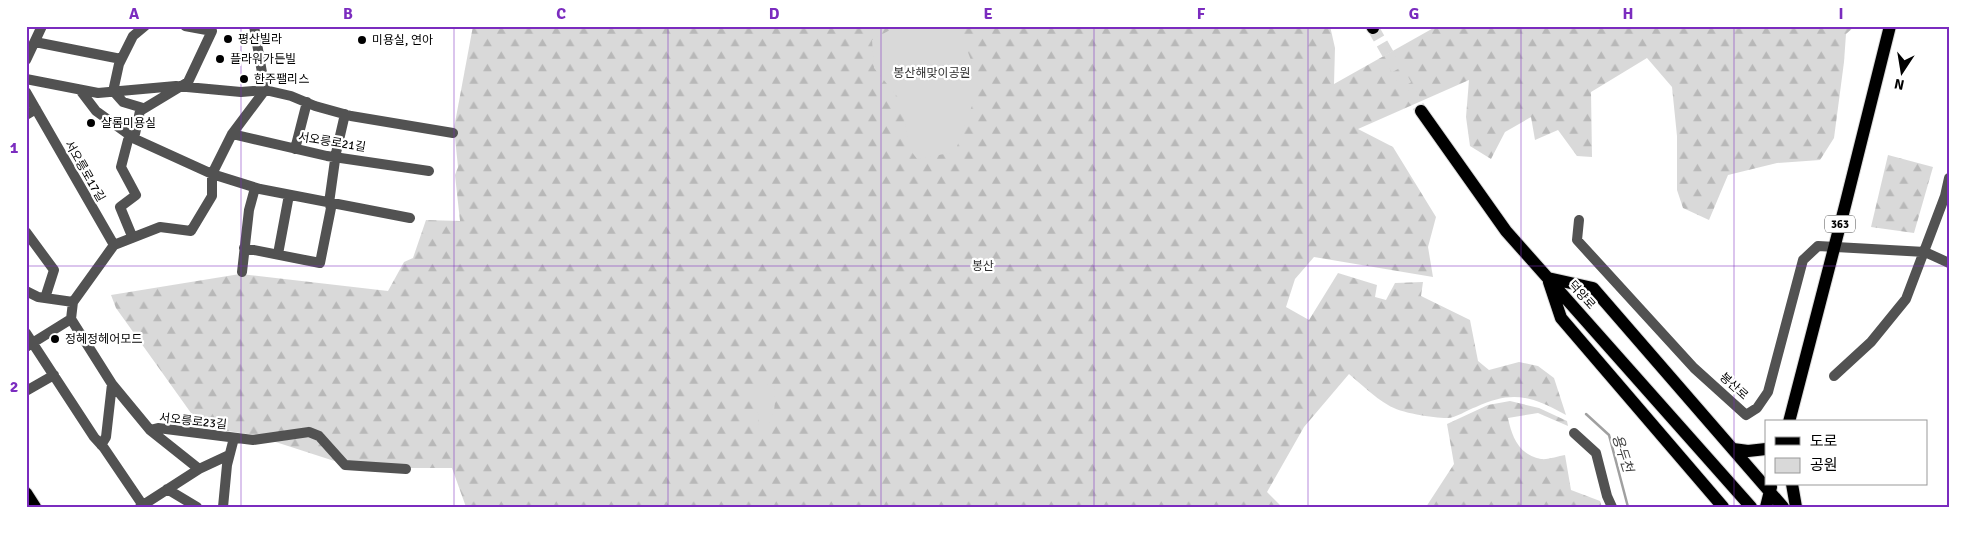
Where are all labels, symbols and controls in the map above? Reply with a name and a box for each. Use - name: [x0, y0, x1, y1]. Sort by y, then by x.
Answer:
- text: A: [129, 4, 140, 24]
- text: B: [343, 4, 353, 24]
- text: C: [556, 4, 566, 24]
- text: D: [769, 4, 780, 24]
- text: E: [983, 4, 993, 24]
- text: F: [1197, 4, 1206, 24]
- text: G: [1409, 4, 1419, 24]
- text: H: [1623, 4, 1633, 24]
- text: I: [1838, 4, 1844, 24]
- place label: 평산빌라: [238, 32, 282, 47]
- marker: 평산빌라: [222, 33, 234, 45]
- place label: 미용실, 연아: [372, 33, 433, 48]
- marker: 미용실, 연아: [356, 34, 368, 46]
- north arrow: [1878, 48, 1928, 98]
- place label: 플라워가든빌: [230, 52, 296, 67]
- marker: 플라워가든빌: [214, 53, 226, 65]
- park label: 봉산해맞이공원: [893, 66, 971, 81]
- place label: 한주팰리스: [254, 72, 309, 87]
- marker: 한주팰리스: [238, 73, 250, 85]
- text: N: [1893, 75, 1906, 94]
- place label: 샬롬미용실: [101, 116, 156, 131]
- marker: 샬롬미용실: [85, 117, 97, 129]
- street label: 서오릉로21길: [297, 130, 367, 155]
- text: 1: [10, 138, 19, 158]
- street label: 서오릉로17길: [61, 138, 108, 205]
- road number: 363: [1825, 215, 1855, 232]
- park label: 봉산: [972, 259, 994, 274]
- street label: 덕양로: [1565, 278, 1598, 313]
- place label: 정혜정헤어모드: [65, 332, 142, 347]
- marker: 정혜정헤어모드: [49, 333, 61, 345]
- street label: 봉산로: [1716, 370, 1751, 403]
- text: 2: [10, 377, 18, 397]
- street label: 서오릉로23길: [158, 410, 228, 433]
- legend: [1765, 420, 1928, 486]
- water label: 용두천: [1608, 432, 1637, 475]
- text: 도로: [1810, 432, 1838, 450]
- text: 공원: [1810, 456, 1838, 474]

